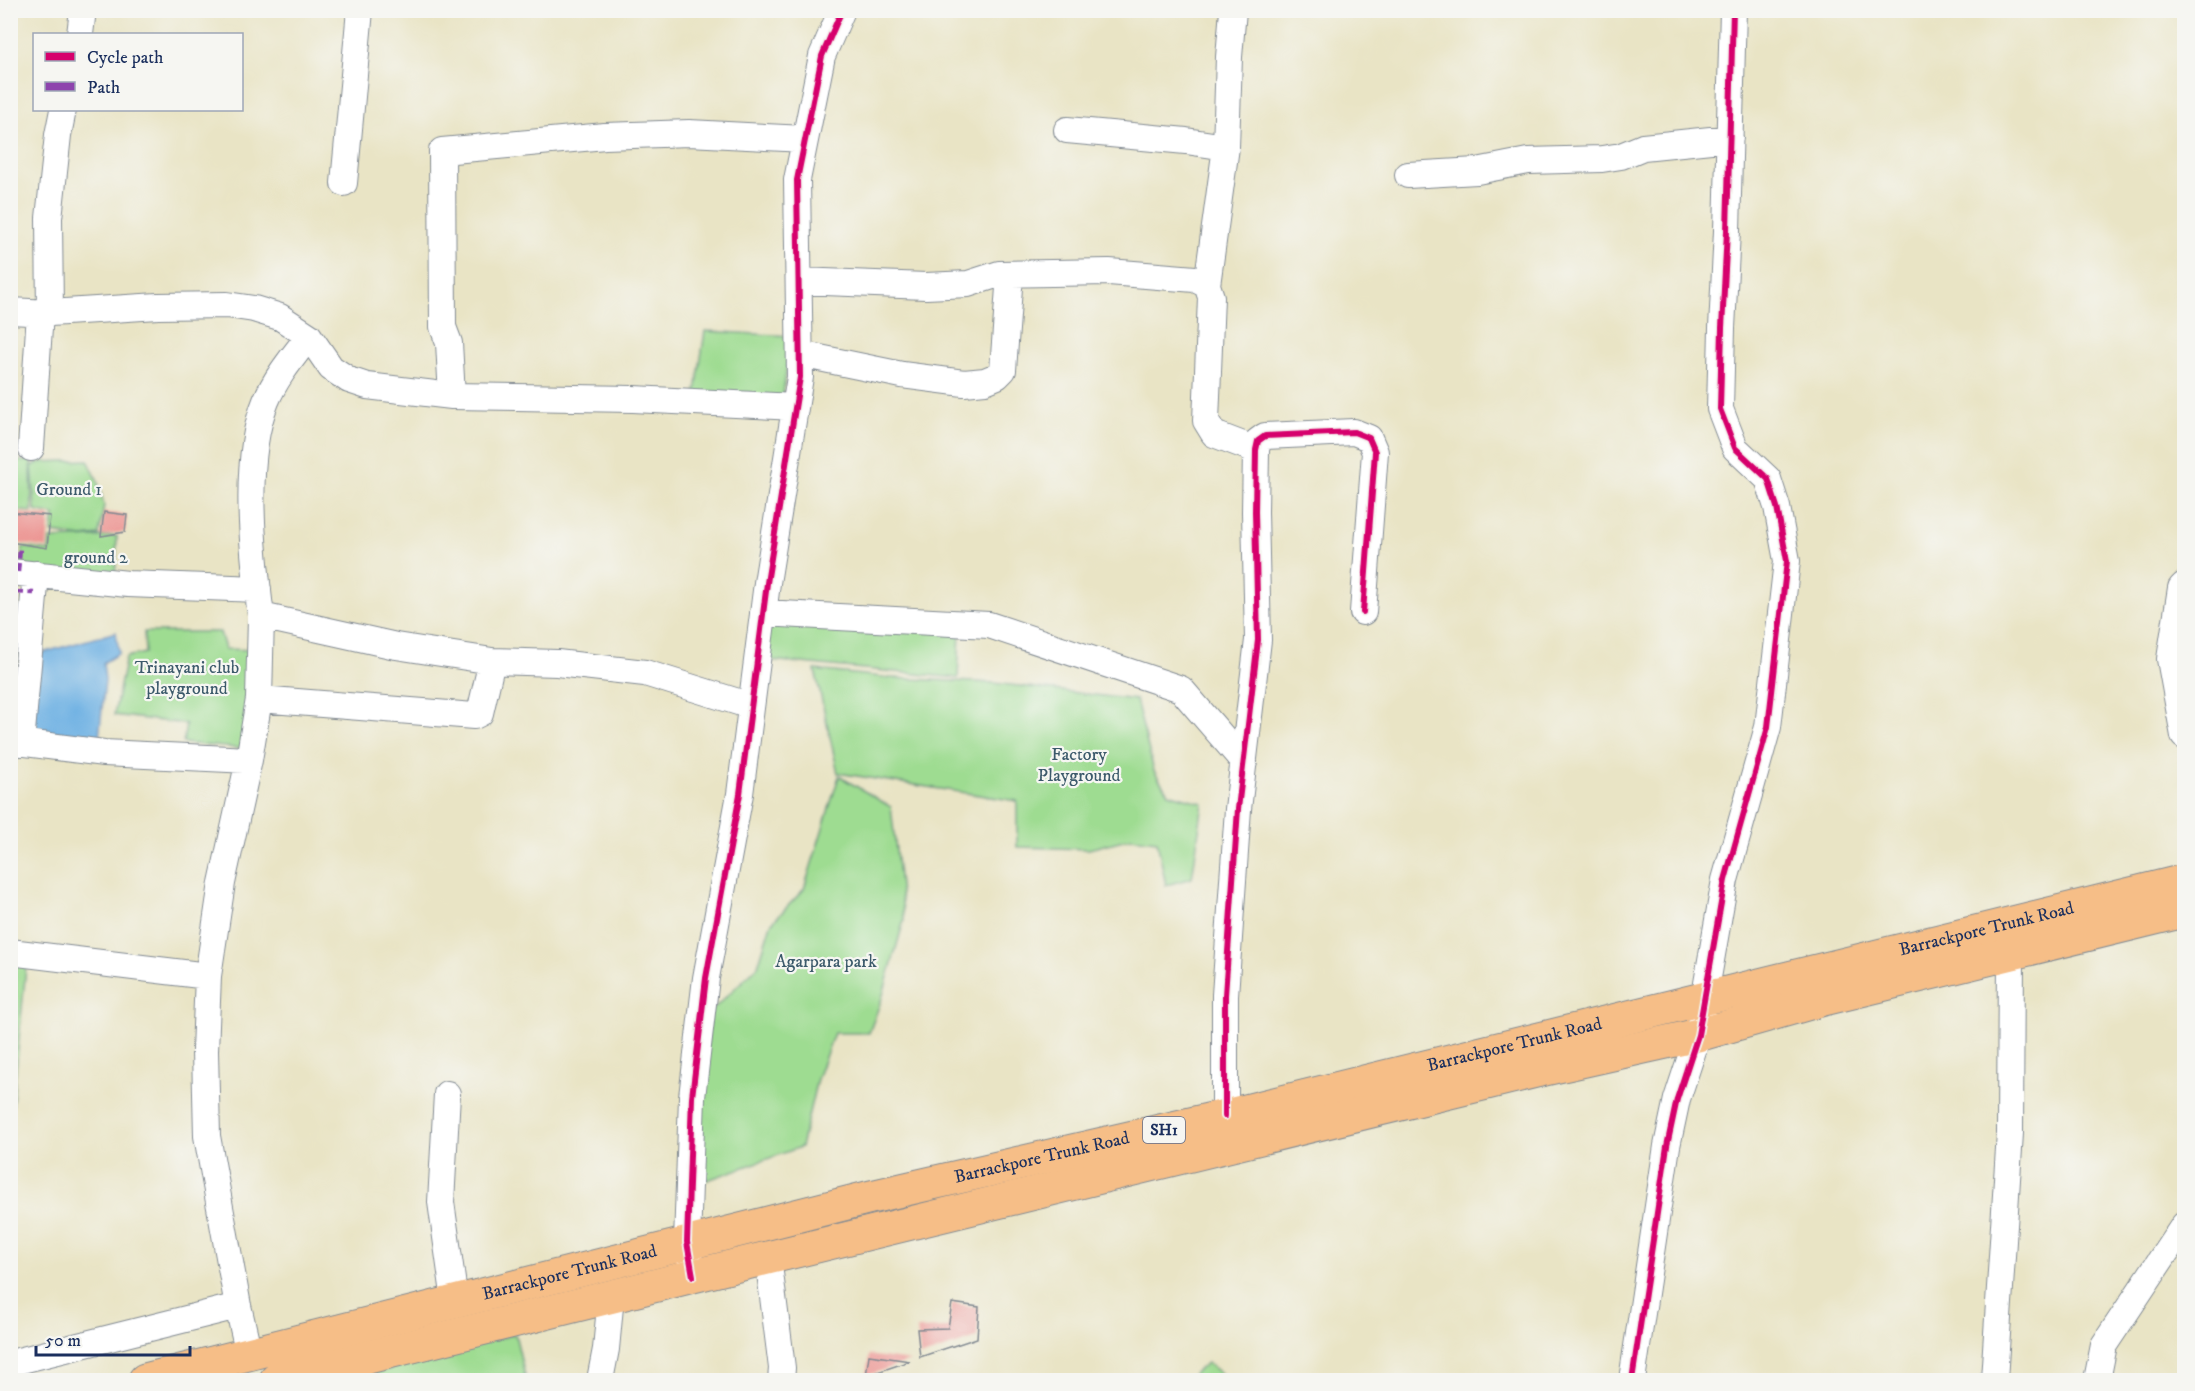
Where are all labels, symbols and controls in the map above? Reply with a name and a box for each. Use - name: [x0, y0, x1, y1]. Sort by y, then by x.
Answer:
- legend: [33, 33, 243, 111]
- text: Cycle path: [87, 47, 164, 69]
- text: Path: [87, 77, 121, 99]
- park label: Ground 1: [36, 479, 102, 501]
- park label: ground 2: [64, 547, 128, 569]
- park label: Trinayani club playground: [135, 657, 239, 700]
- park label: Factory Playground: [1037, 744, 1121, 787]
- street label: Barrackpore Trunk Road: [1897, 897, 2076, 961]
- park label: Agarpara park: [775, 951, 877, 973]
- street label: Barrackpore Trunk Road: [1425, 1013, 1604, 1077]
- road number: SH1: [1143, 1117, 1185, 1143]
- street label: Barrackpore Trunk Road: [952, 1127, 1132, 1189]
- street label: Barrackpore Trunk Road: [480, 1240, 659, 1306]
- scale bar: [36, 1319, 190, 1357]
- text: 50 m: [45, 1330, 81, 1352]

